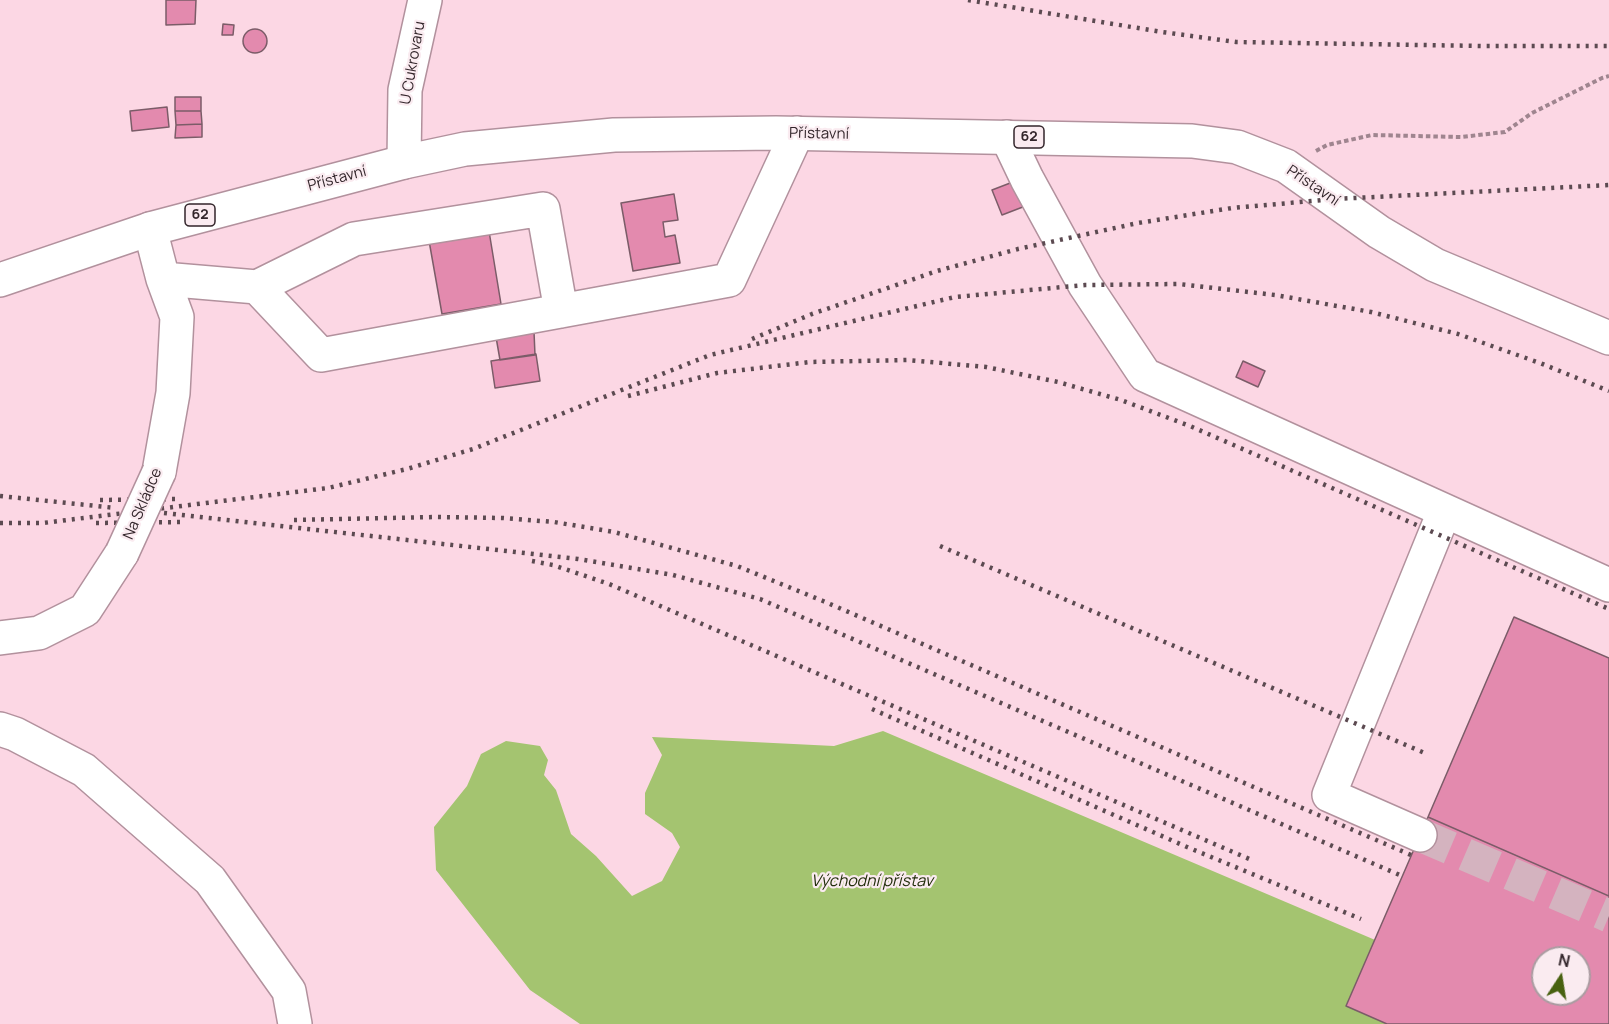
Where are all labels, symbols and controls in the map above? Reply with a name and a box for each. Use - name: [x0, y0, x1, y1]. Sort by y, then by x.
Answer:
- street label: U Cukrovaru: [397, 20, 429, 106]
- street label: Přístavní: [789, 124, 849, 144]
- road number: 62: [1014, 126, 1044, 148]
- street label: Přístavní: [1283, 162, 1343, 210]
- street label: Přístavní: [306, 163, 368, 195]
- road number: 62: [185, 204, 215, 226]
- street label: Na Skládce: [120, 466, 166, 542]
- water label: Východní přístav: [811, 872, 933, 892]
- north arrow: [1531, 946, 1591, 1006]
- text: N: [1556, 948, 1572, 972]

